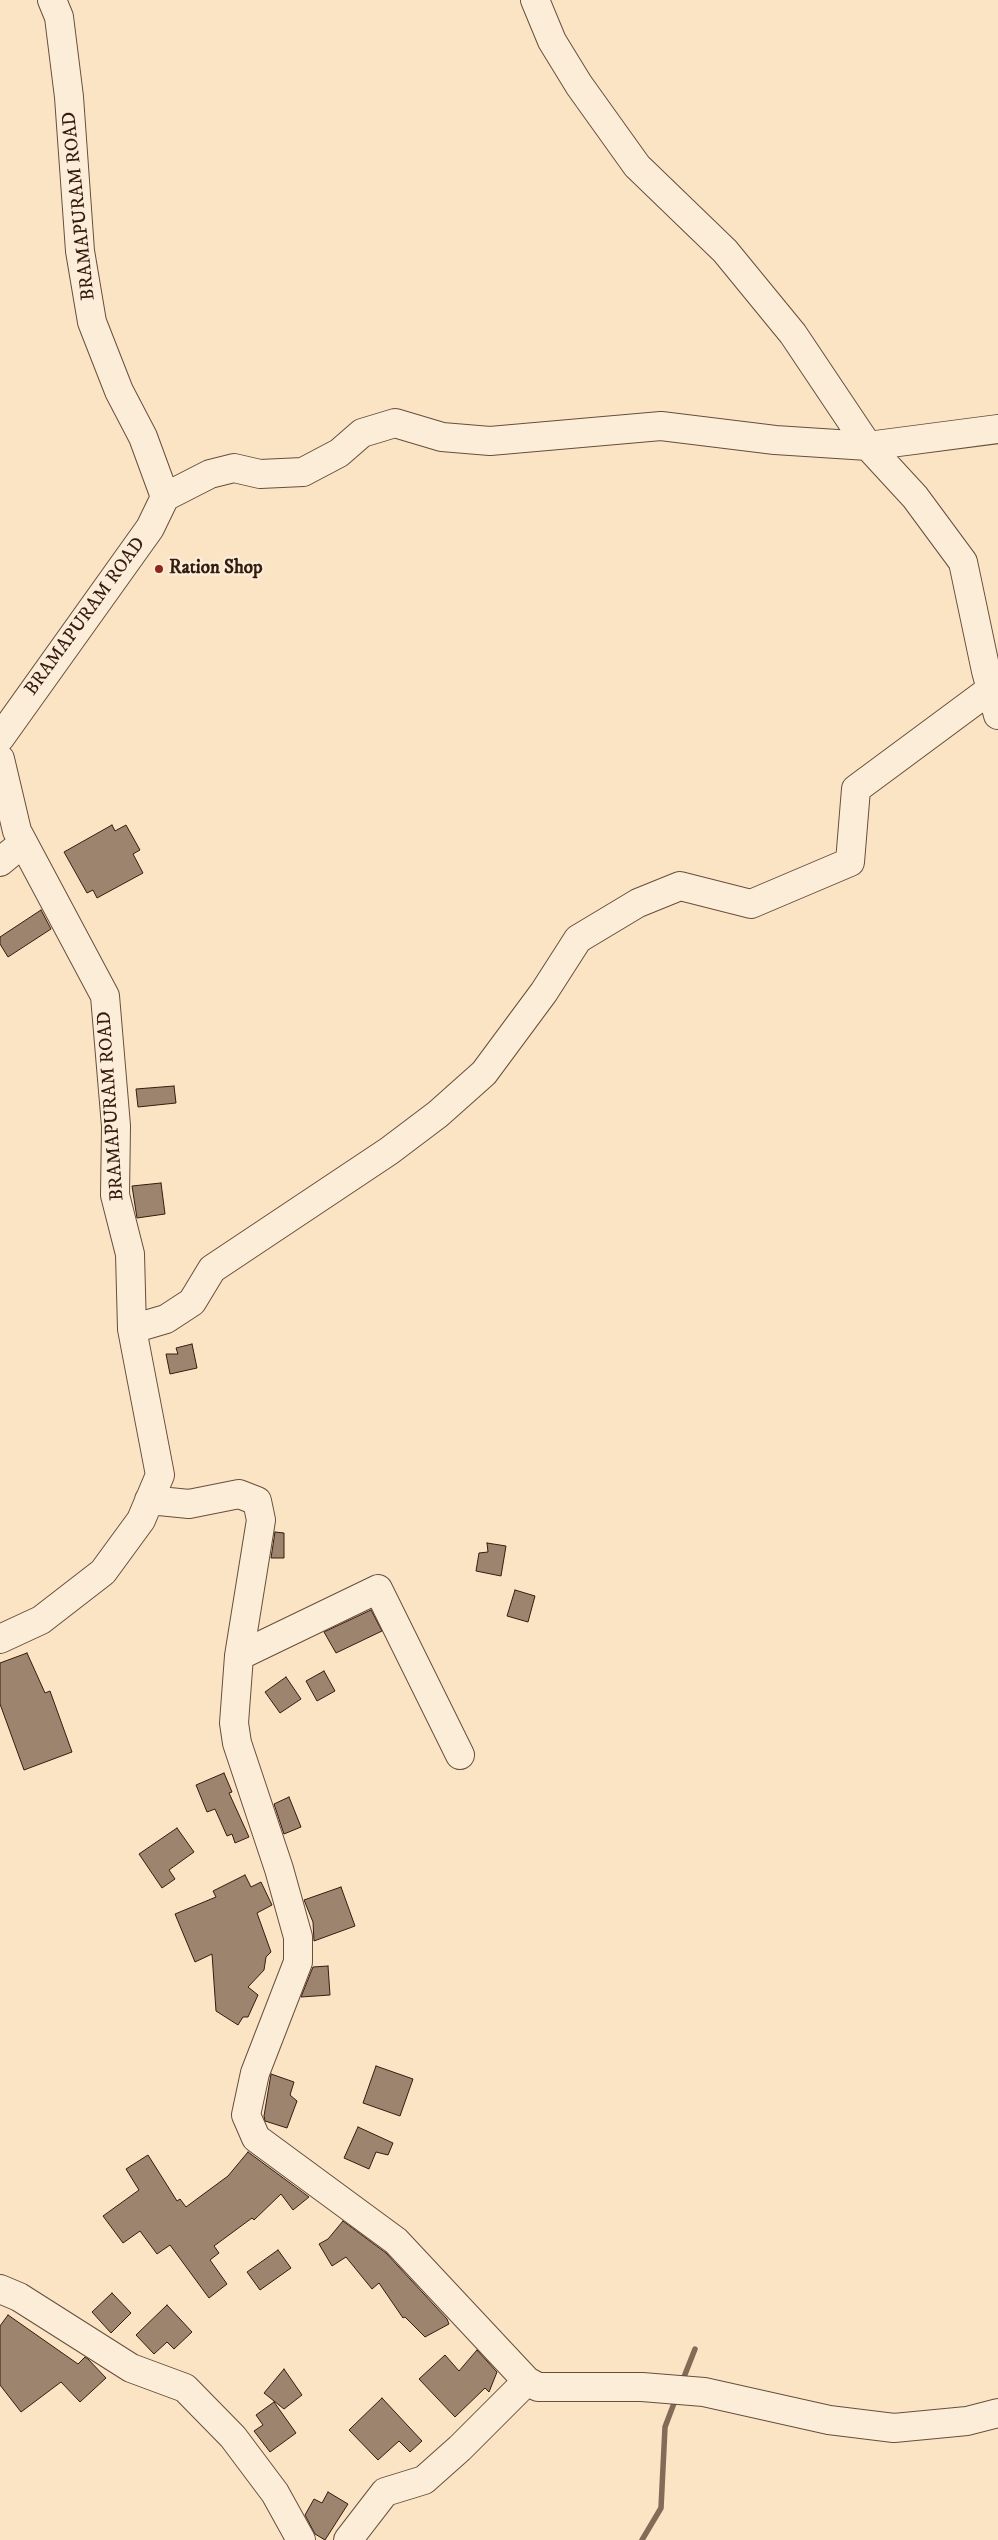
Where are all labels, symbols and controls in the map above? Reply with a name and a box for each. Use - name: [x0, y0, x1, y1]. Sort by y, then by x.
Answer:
- street label: BRAMAPURAM ROAD: [59, 110, 101, 302]
- street label: BRAMAPURAM ROAD: [21, 533, 151, 701]
- place label: Ration Shop: [169, 558, 263, 580]
- marker: Ration Shop: [153, 563, 165, 575]
- street label: BRAMAPURAM ROAD: [94, 1010, 130, 1202]

